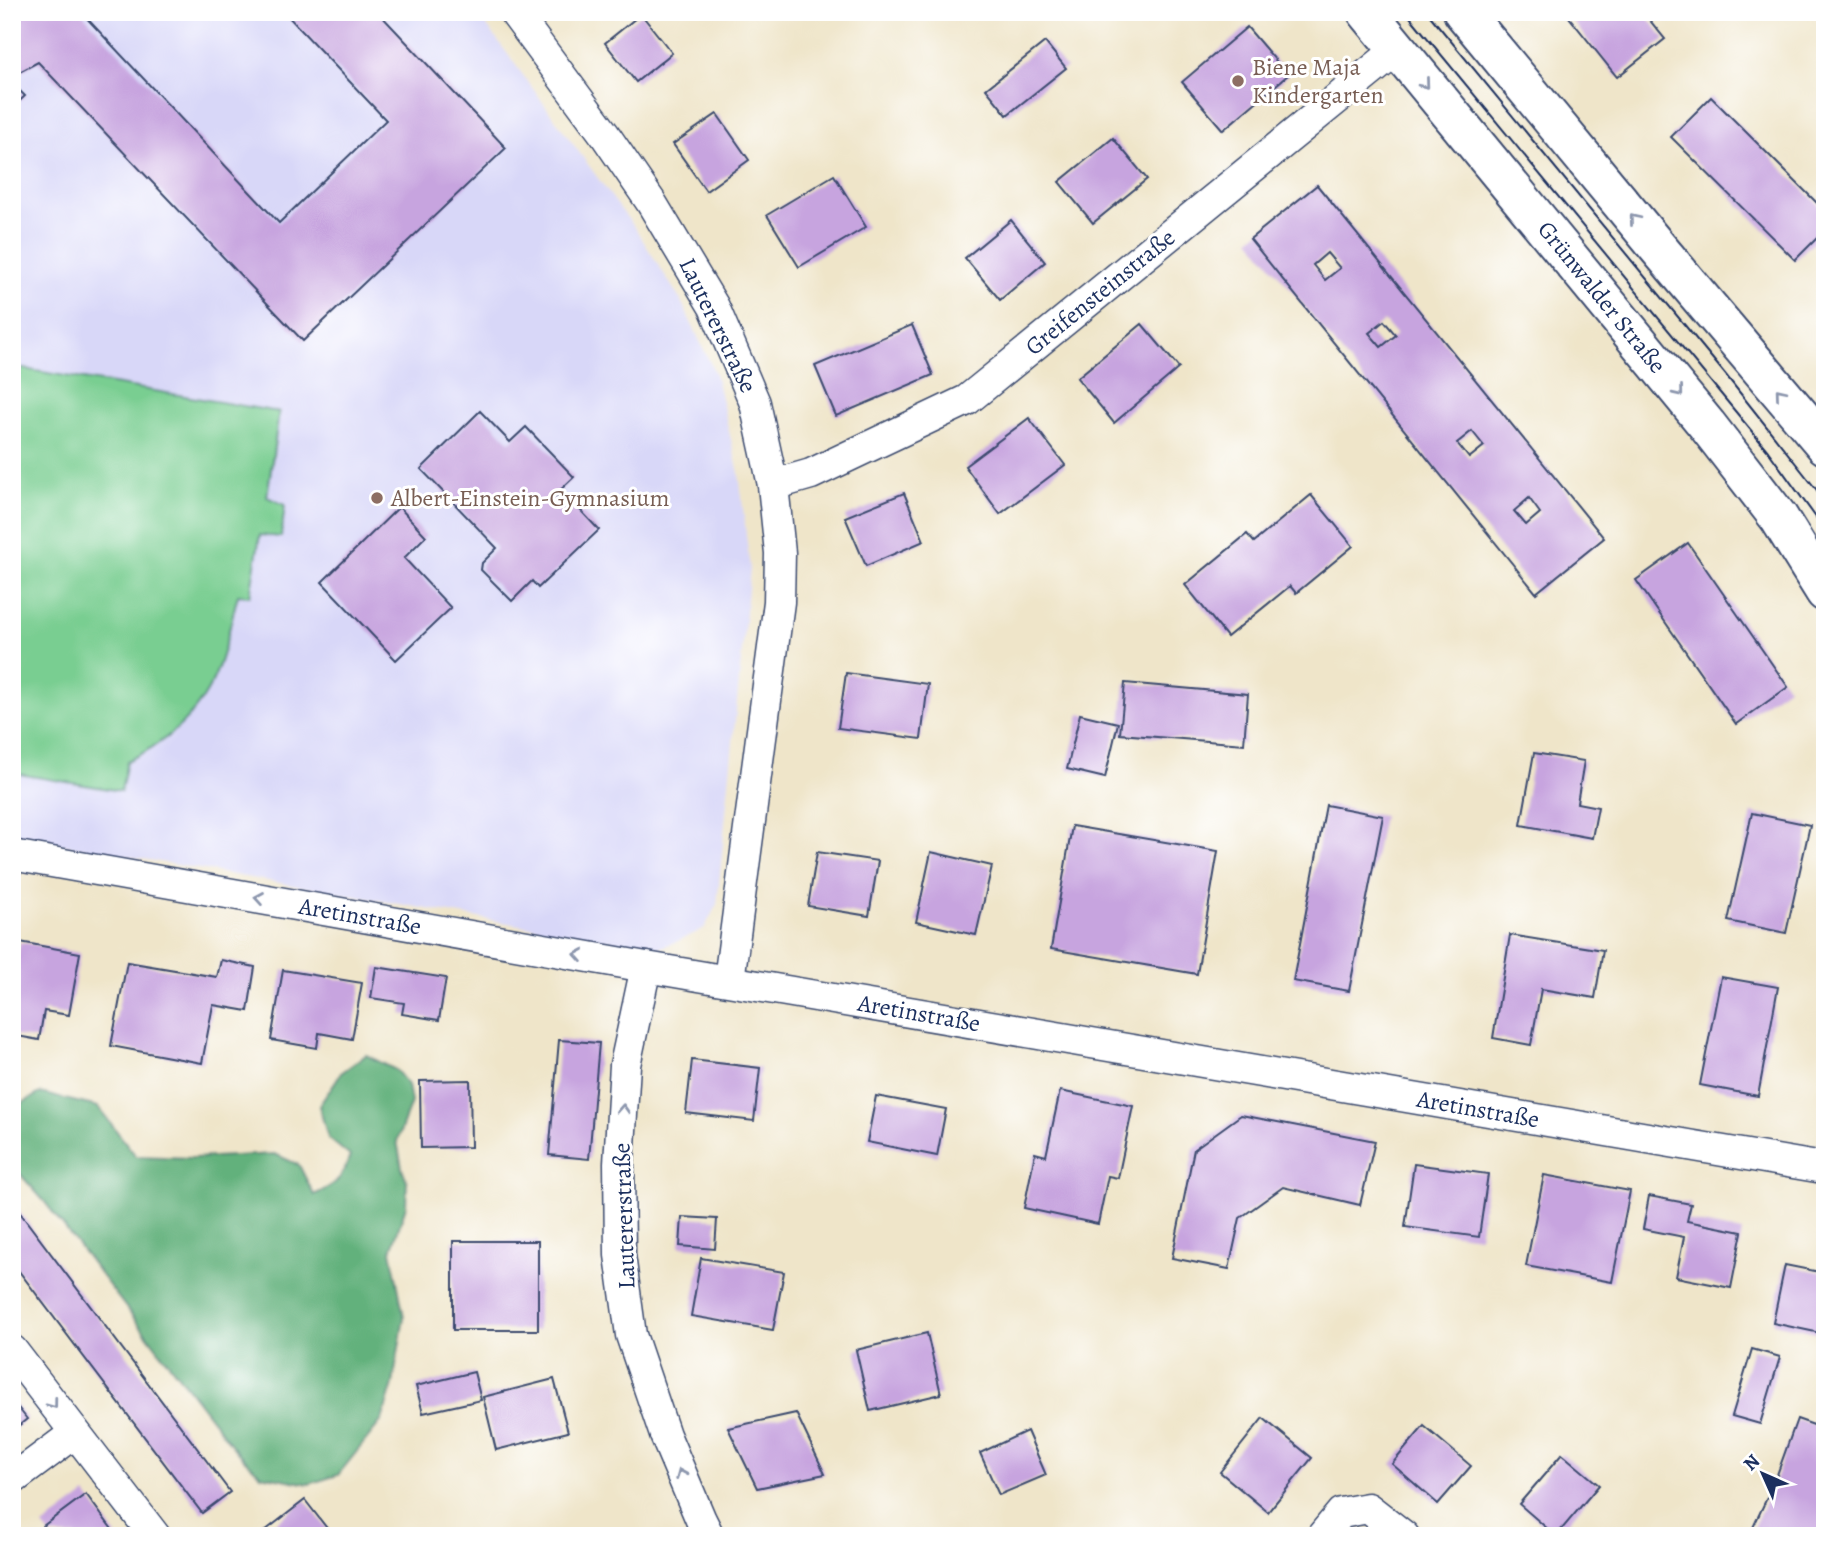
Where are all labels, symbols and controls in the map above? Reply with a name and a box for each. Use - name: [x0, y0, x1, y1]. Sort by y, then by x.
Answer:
- place label: Biene Maja Kindergarten: [1252, 51, 1384, 111]
- marker: Biene Maja Kindergarten: [1230, 73, 1246, 89]
- one-way arrow: [1417, 76, 1430, 88]
- street label: Grünwalder Straße: [1531, 214, 1673, 380]
- one-way arrow: [1630, 214, 1642, 227]
- street label: Greifensteinstraße: [1018, 222, 1182, 362]
- street label: Lautererstraße: [671, 252, 765, 398]
- one-way arrow: [1671, 384, 1684, 396]
- one-way arrow: [1776, 388, 1789, 400]
- place label: Albert-Einstein-Gymnasium: [390, 482, 670, 514]
- marker: Albert-Einstein-Gymnasium: [369, 490, 385, 506]
- street label: Aretinstraße: [295, 889, 424, 943]
- one-way arrow: [253, 892, 265, 907]
- one-way arrow: [573, 948, 585, 963]
- street label: Aretinstraße: [854, 986, 983, 1040]
- street label: Aretinstraße: [1413, 1082, 1542, 1136]
- one-way arrow: [615, 1103, 630, 1114]
- street label: Lautererstraße: [605, 1142, 643, 1290]
- one-way arrow: [45, 1397, 58, 1409]
- north arrow: [1728, 1440, 1798, 1510]
- text: N: [1738, 1448, 1766, 1477]
- one-way arrow: [675, 1468, 689, 1481]

